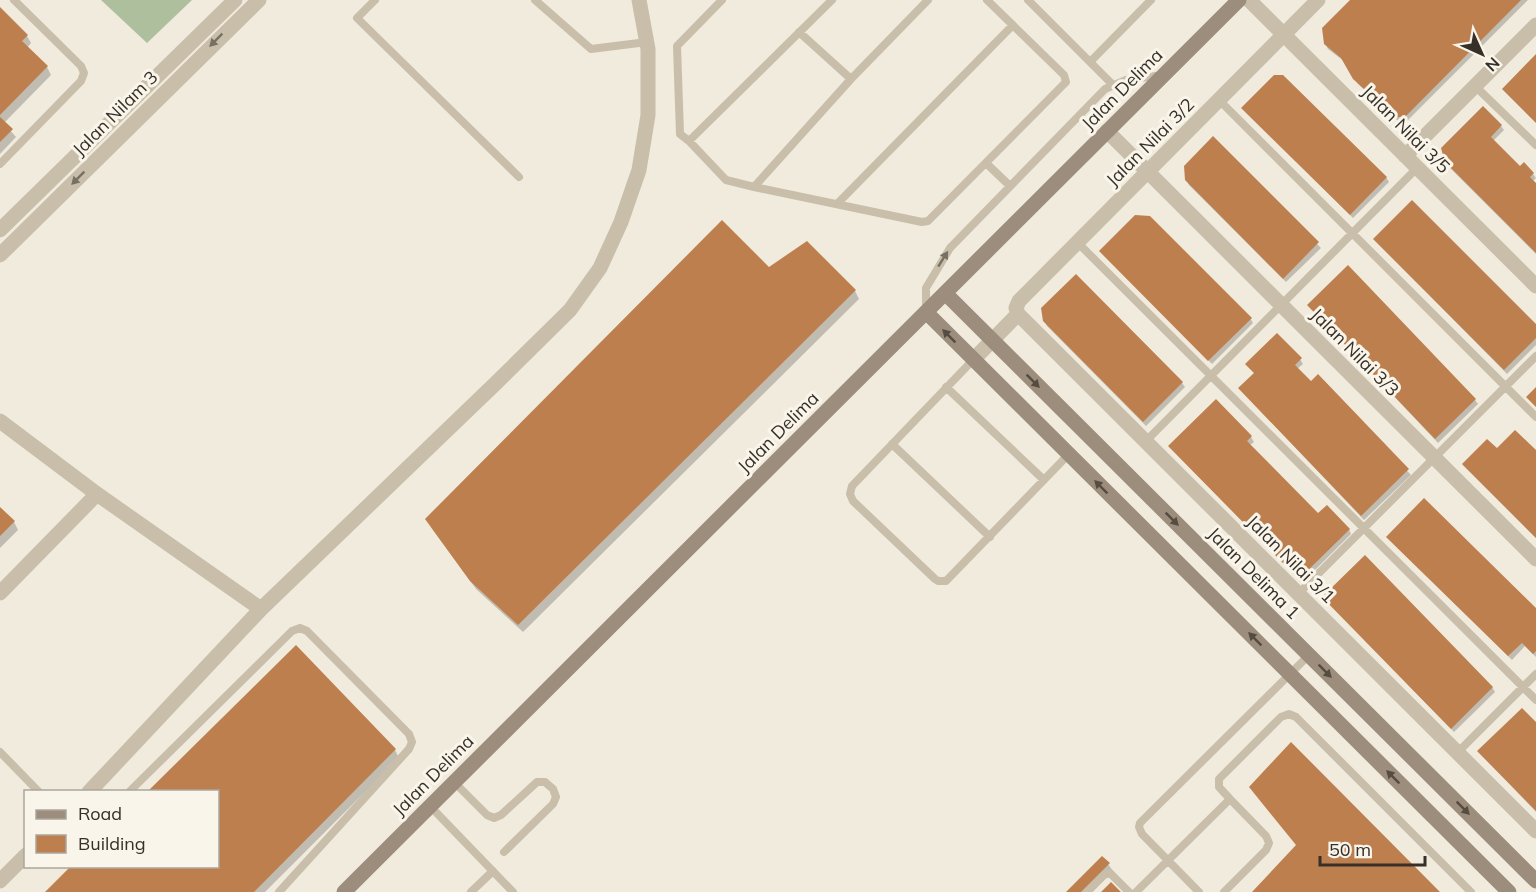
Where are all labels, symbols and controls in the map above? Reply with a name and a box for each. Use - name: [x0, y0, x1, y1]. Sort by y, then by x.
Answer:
- north arrow: [1452, 24, 1512, 84]
- one-way arrow: [210, 33, 224, 47]
- street label: Jalan Delima: [1077, 44, 1167, 134]
- text: N: [1481, 53, 1504, 76]
- street label: Jalan Nilam 3: [68, 66, 162, 160]
- street label: Jalan Nilai 3/5: [1357, 80, 1455, 178]
- street label: Jalan Nilai 3/2: [1101, 93, 1199, 191]
- one-way arrow: [71, 170, 85, 184]
- one-way arrow: [938, 251, 949, 267]
- street label: Jalan Nilai 3/3: [1306, 303, 1404, 401]
- one-way arrow: [943, 329, 957, 343]
- one-way arrow: [1026, 374, 1040, 388]
- street label: Jalan Delima: [733, 387, 823, 477]
- one-way arrow: [1094, 480, 1109, 494]
- street label: Jalan Nilai 3/1: [1242, 510, 1340, 608]
- one-way arrow: [1164, 511, 1178, 525]
- street label: Jalan Delima 1: [1203, 522, 1305, 624]
- one-way arrow: [1248, 633, 1262, 647]
- one-way arrow: [1318, 664, 1332, 678]
- street label: Jalan Delima: [388, 730, 478, 820]
- one-way arrow: [1386, 770, 1400, 784]
- legend: [24, 790, 219, 868]
- one-way arrow: [1456, 801, 1470, 815]
- text: Road: [78, 802, 122, 825]
- scale bar: [1320, 829, 1425, 867]
- text: Building: [78, 832, 146, 855]
- text: 50 m: [1329, 838, 1371, 861]

